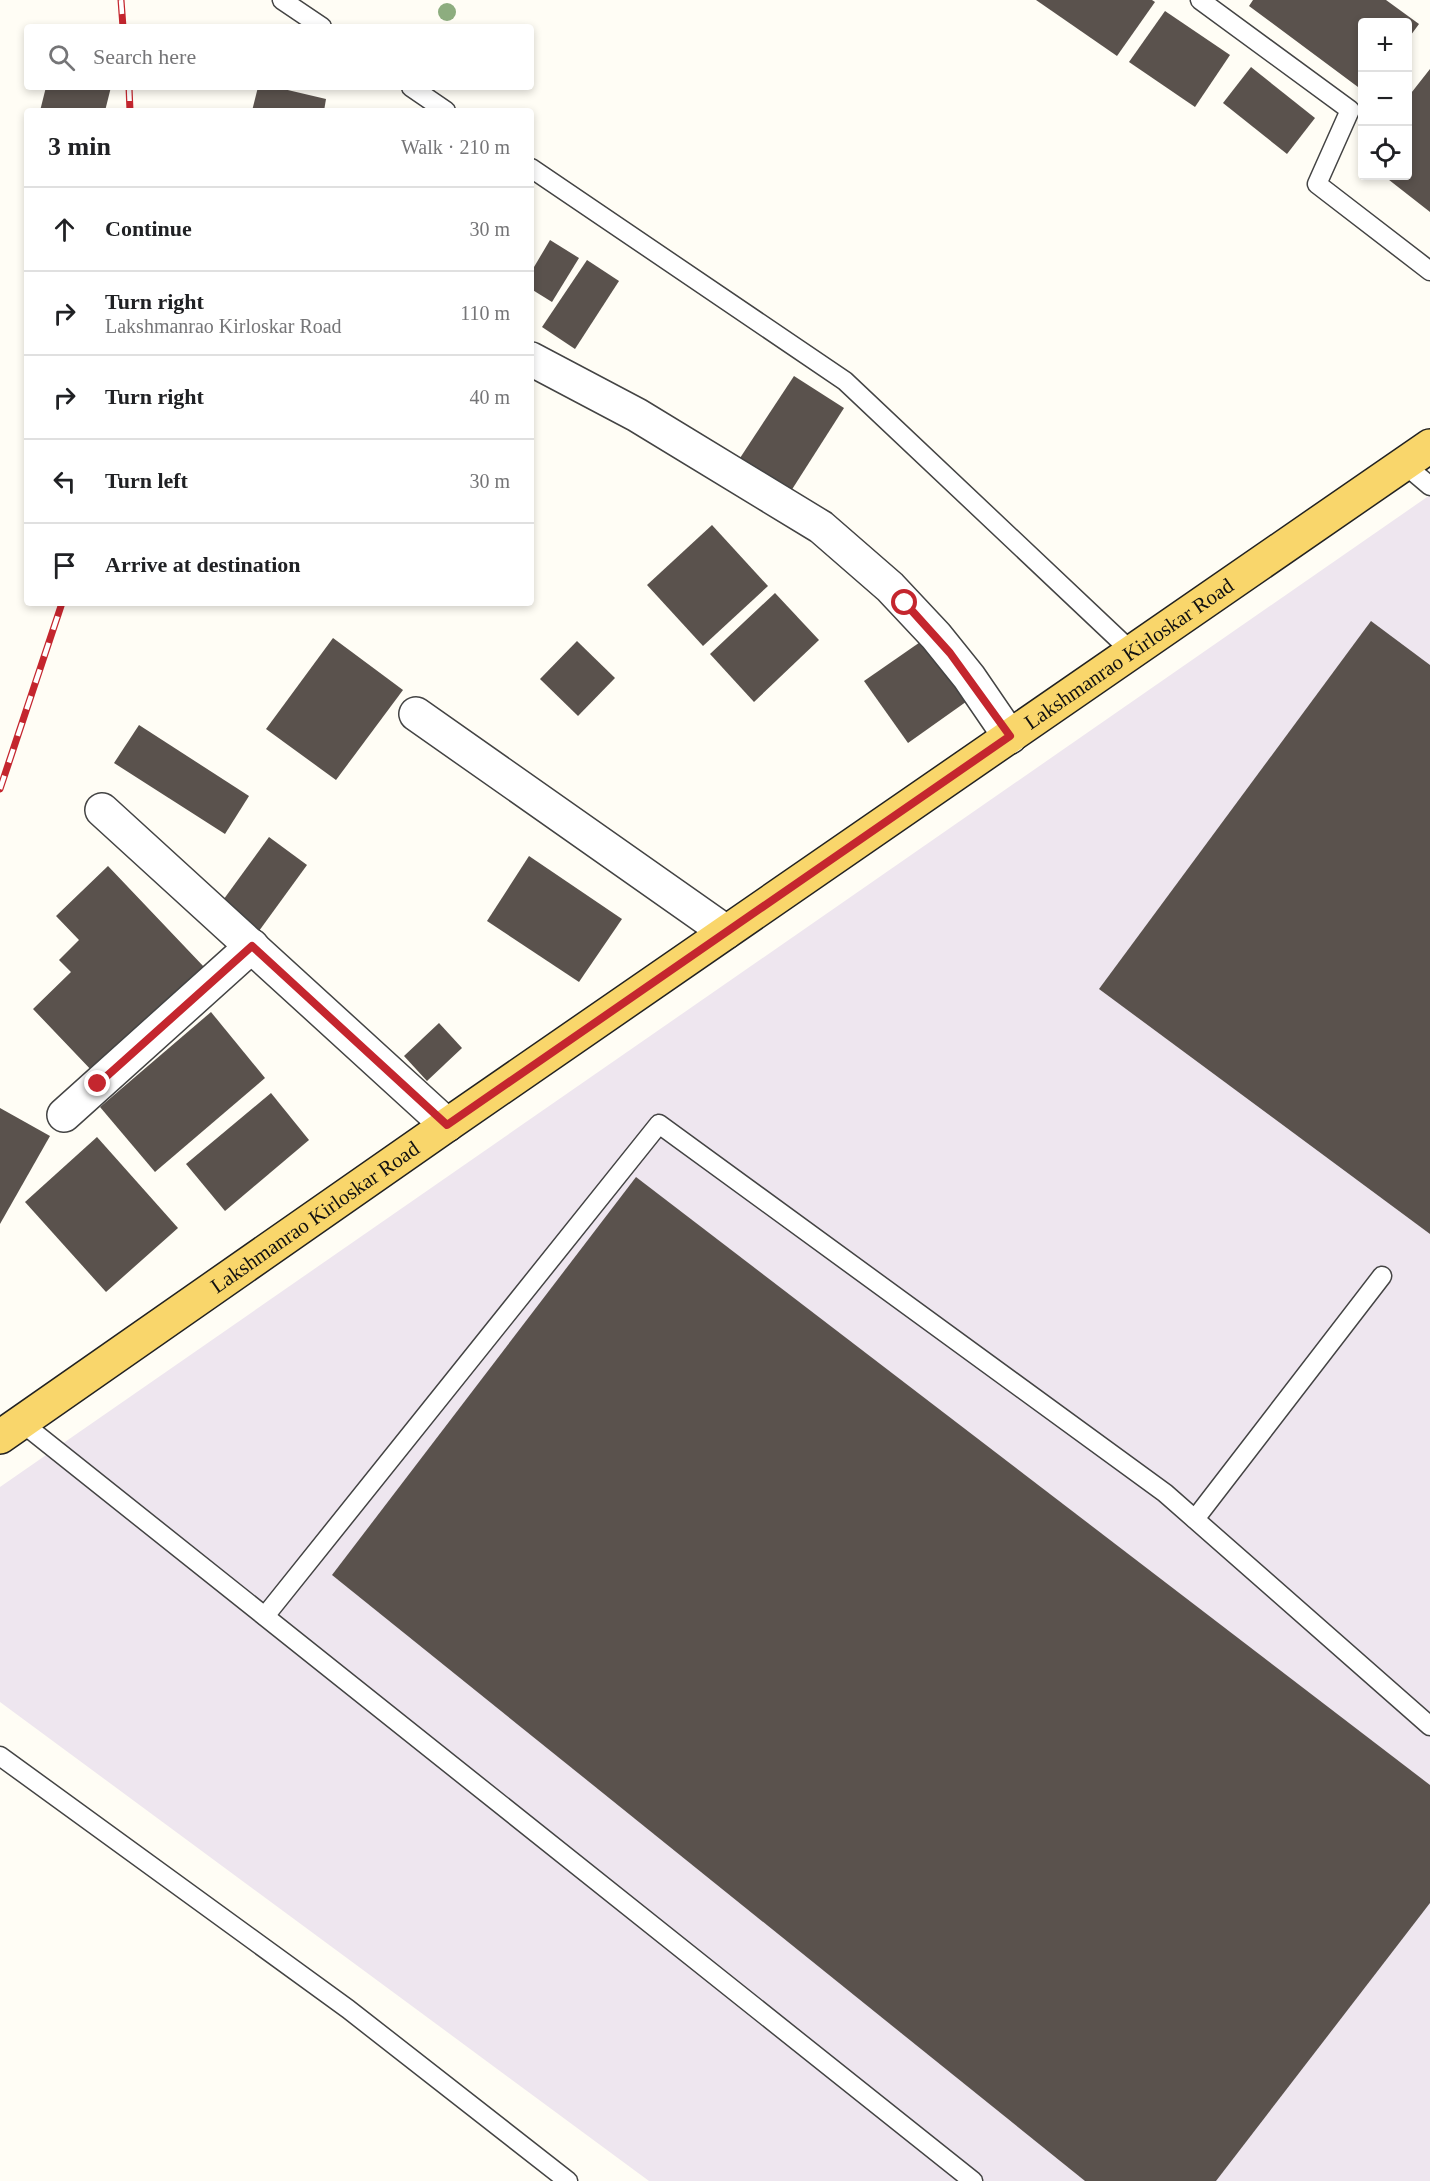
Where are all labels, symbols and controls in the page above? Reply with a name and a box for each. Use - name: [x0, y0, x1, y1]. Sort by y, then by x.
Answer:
- map controls: [1358, 18, 1412, 180]
- button: +: [1358, 18, 1412, 72]
- search box: [24, 24, 534, 90]
- icon: search: [45, 41, 78, 74]
- text: Search here: [93, 44, 196, 69]
- button: −: [1358, 72, 1412, 126]
- button: locate: [1358, 126, 1412, 180]
- text: 3 min: [48, 132, 111, 161]
- text: Walk · 210 m: [401, 136, 510, 158]
- icon: ahead: [48, 213, 81, 246]
- text: Continue: [105, 216, 192, 241]
- text: 30 m: [469, 218, 510, 240]
- text: Turn right: [105, 289, 204, 314]
- icon: right: [48, 297, 81, 330]
- text: 110 m: [460, 302, 510, 324]
- text: Lakshmanrao Kirloskar Road: [105, 315, 342, 337]
- icon: right: [48, 381, 81, 414]
- text: Turn right: [105, 384, 204, 409]
- text: 40 m: [469, 386, 510, 408]
- icon: left: [48, 465, 81, 498]
- text: Turn left: [105, 468, 188, 493]
- text: 30 m: [469, 470, 510, 492]
- icon: arrive: [48, 549, 81, 582]
- text: Arrive at destination: [105, 552, 301, 577]
- street label: Lakshmanrao Kirloskar Road: [1020, 573, 1238, 734]
- route start: [891, 589, 917, 615]
- route end: [84, 1070, 110, 1096]
- street label: Lakshmanrao Kirloskar Road: [206, 1136, 424, 1298]

